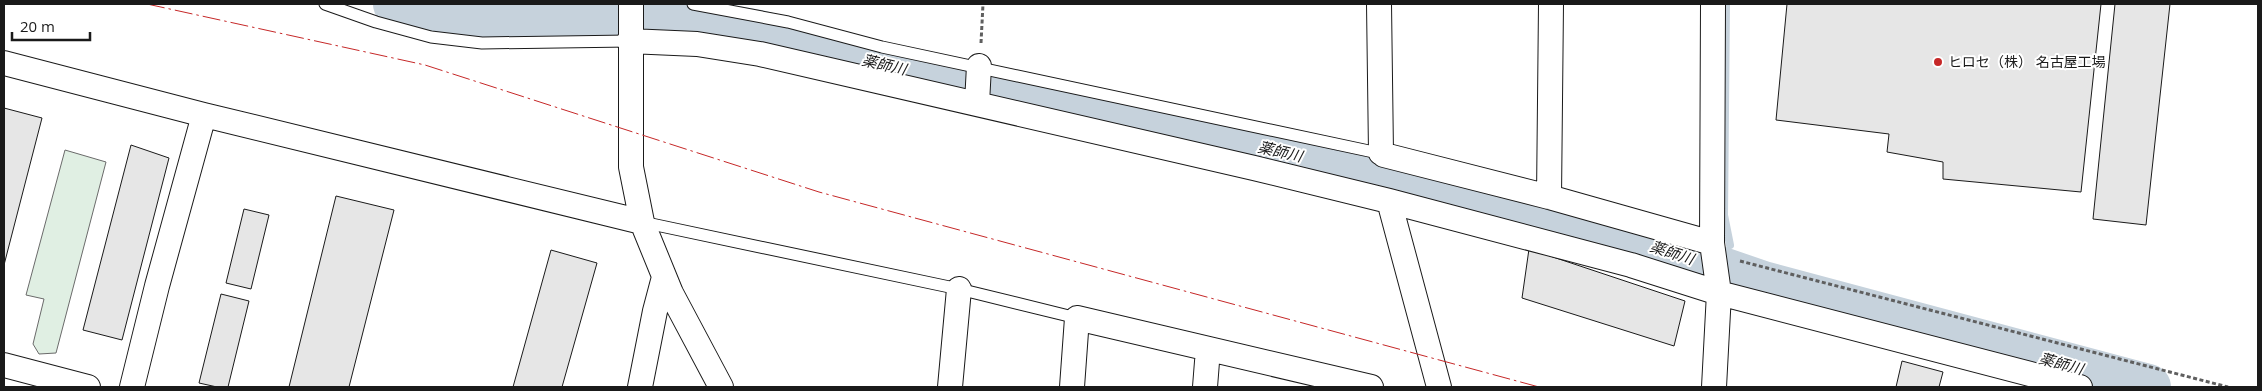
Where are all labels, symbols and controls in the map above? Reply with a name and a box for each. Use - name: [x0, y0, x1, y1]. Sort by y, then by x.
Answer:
- scale bar: [12, 10, 90, 42]
- text: 20 m: [20, 16, 55, 36]
- water label: 薬師川: [860, 49, 910, 79]
- place label: ヒロセ（株） 名古屋工場: [1948, 52, 2106, 71]
- marker: ヒロセ（株） 名古屋工場: [1932, 56, 1944, 68]
- water label: 薬師川: [1256, 136, 1306, 166]
- water label: 薬師川: [1648, 236, 1699, 269]
- water label: 薬師川: [2037, 348, 2088, 379]

